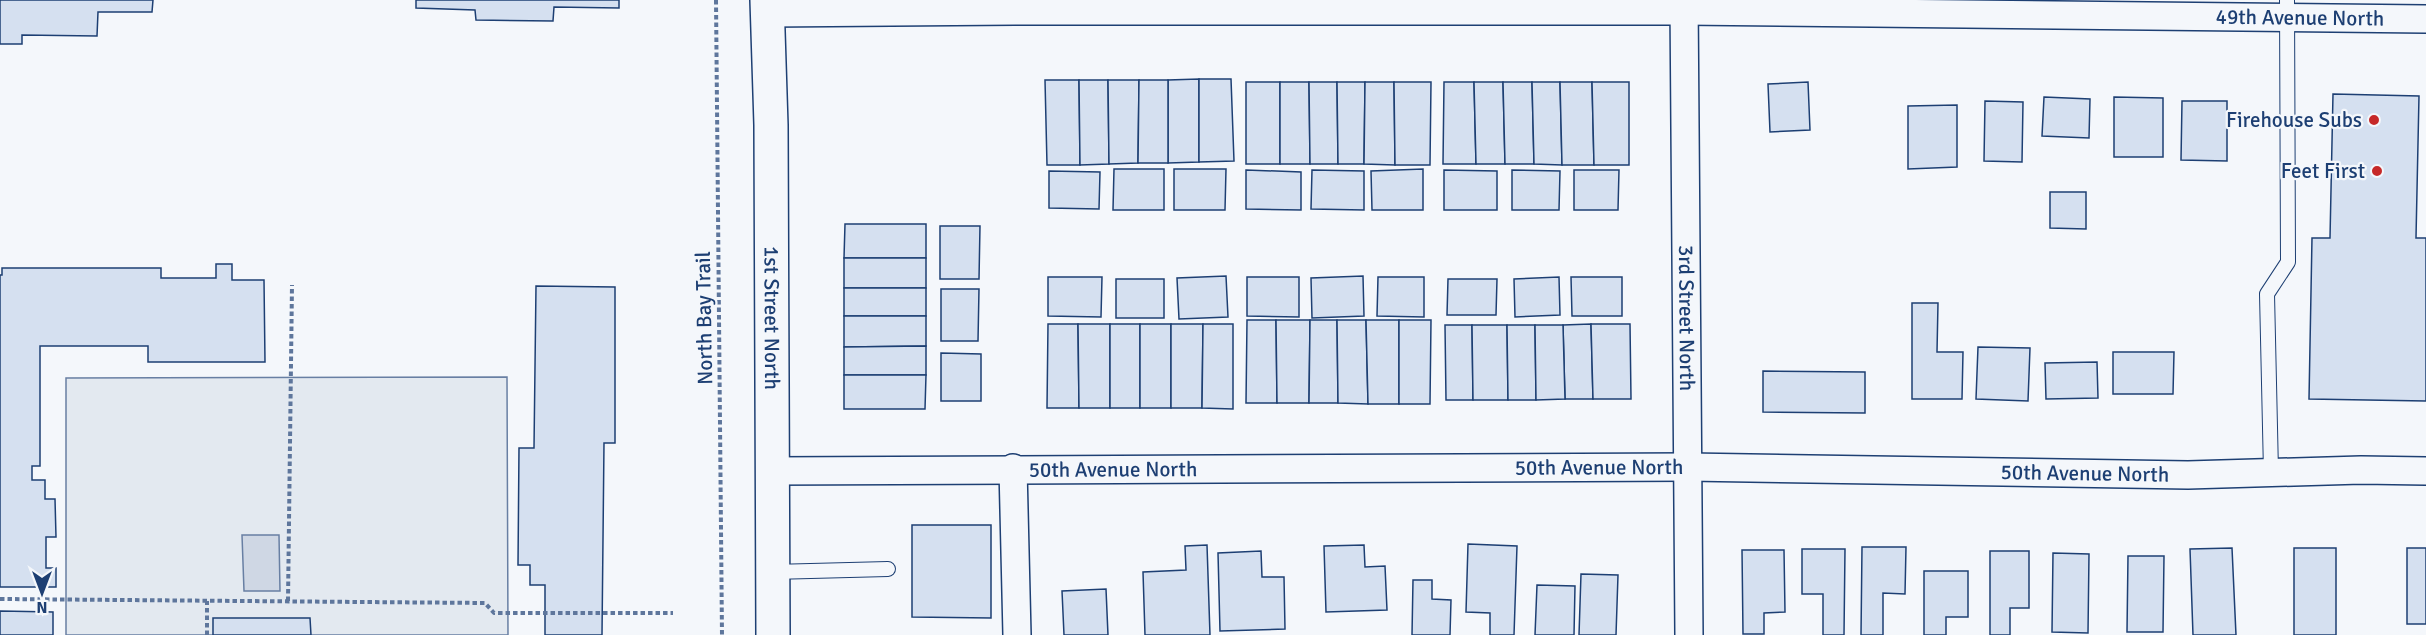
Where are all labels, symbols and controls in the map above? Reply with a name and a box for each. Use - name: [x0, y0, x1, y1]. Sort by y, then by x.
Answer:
- street label: 49th Avenue North: [2216, 4, 2384, 32]
- place label: Firehouse Subs: [2226, 107, 2362, 133]
- marker: Firehouse Subs: [2367, 113, 2381, 127]
- place label: Feet First: [2281, 158, 2365, 184]
- marker: Feet First: [2370, 164, 2384, 178]
- street label: 3rd Street North: [1673, 245, 1700, 391]
- street label: 1st Street North: [758, 246, 785, 390]
- street label: North Bay Trail: [690, 251, 718, 385]
- street label: 50th Avenue North: [1515, 454, 1683, 481]
- street label: 50th Avenue North: [1029, 456, 1197, 483]
- street label: 50th Avenue North: [2000, 459, 2169, 488]
- north arrow: [12, 563, 72, 623]
- text: N: [36, 597, 48, 617]

